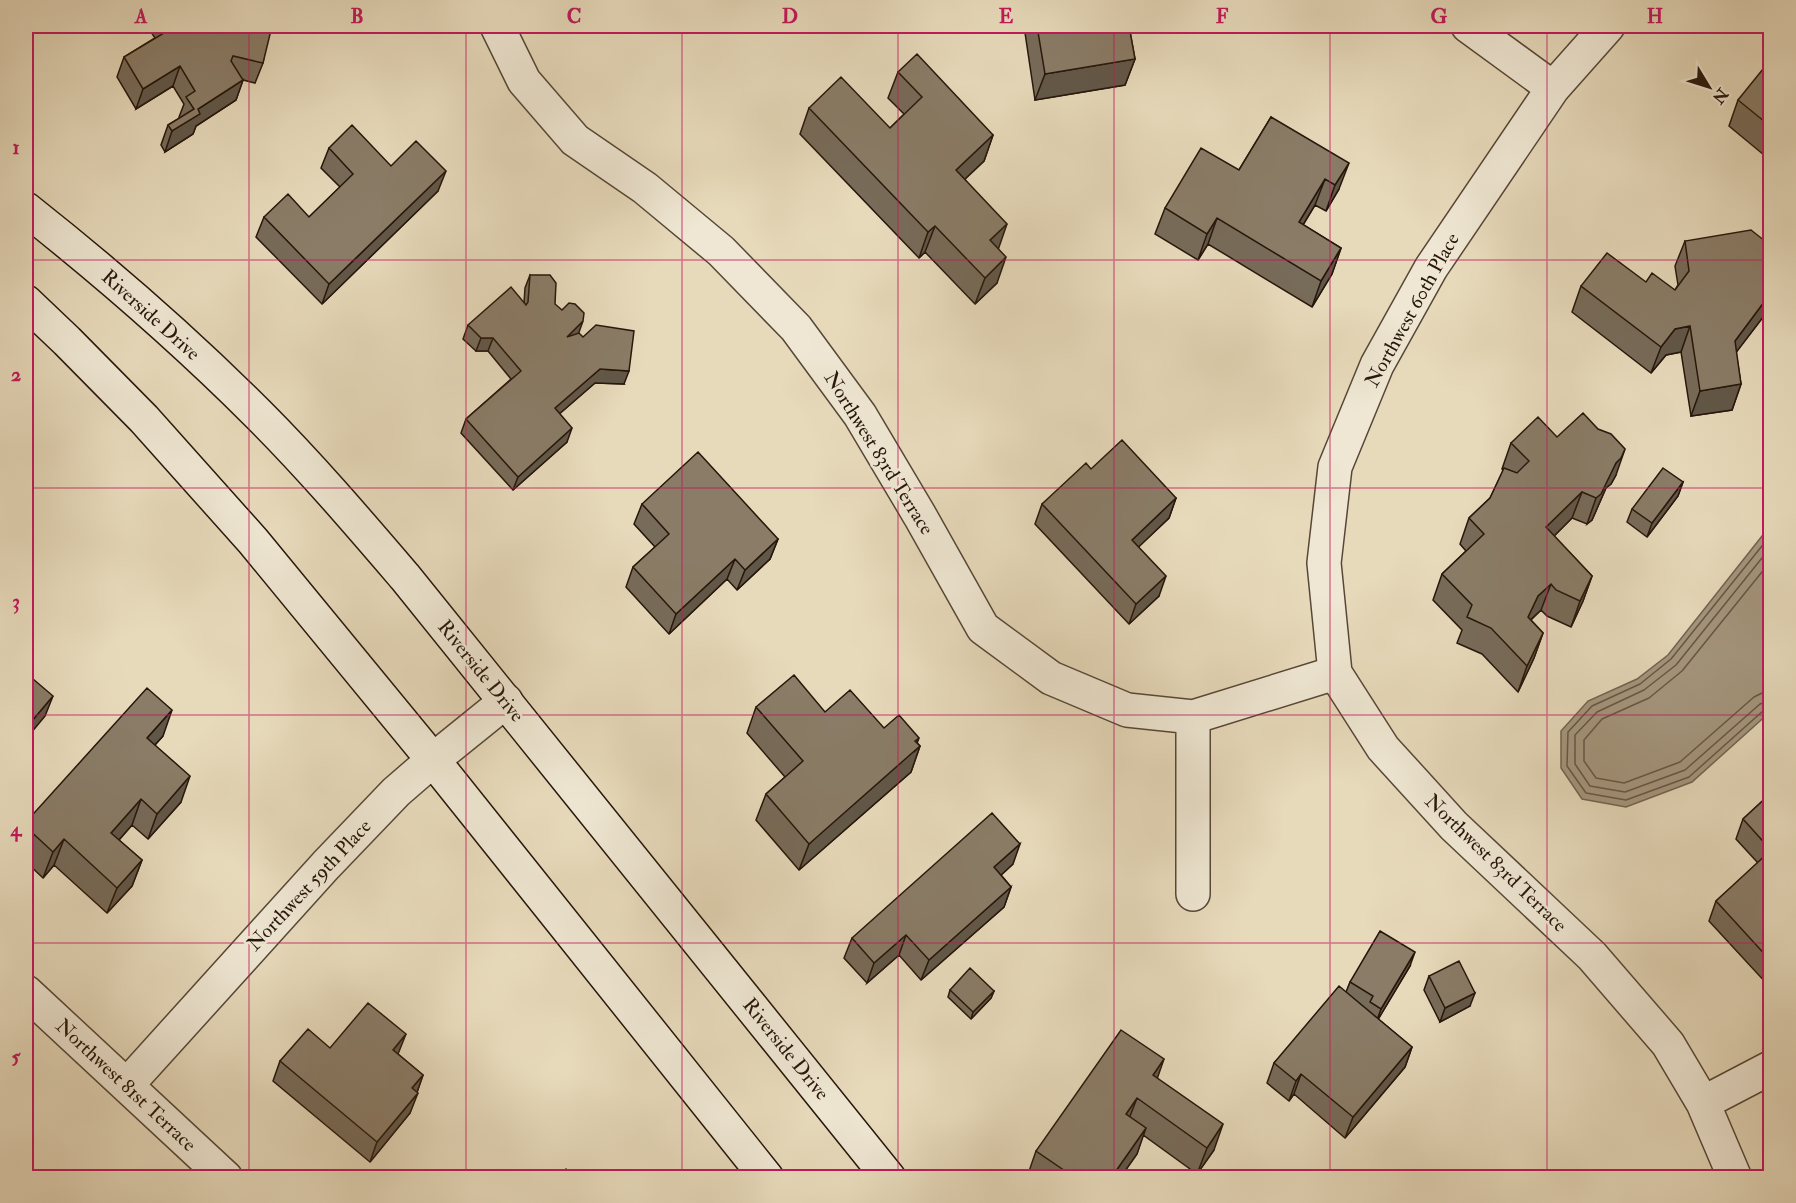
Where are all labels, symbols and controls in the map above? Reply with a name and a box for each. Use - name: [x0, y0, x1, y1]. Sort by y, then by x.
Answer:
- text: A: [134, 4, 148, 29]
- text: B: [350, 4, 364, 29]
- text: C: [567, 4, 581, 29]
- text: D: [782, 4, 798, 29]
- text: E: [999, 4, 1014, 29]
- text: F: [1216, 4, 1229, 29]
- text: G: [1431, 4, 1448, 29]
- text: H: [1647, 4, 1663, 29]
- north arrow: [1679, 57, 1739, 117]
- text: N: [1707, 83, 1733, 108]
- text: 1: [12, 135, 20, 160]
- street label: Northwest 60th Place: [1359, 229, 1465, 391]
- street label: Riverside Drive: [97, 264, 205, 366]
- text: 2: [11, 362, 21, 387]
- street label: Northwest 83rd Terrace: [819, 367, 939, 539]
- text: 3: [12, 589, 20, 614]
- street label: Riverside Drive: [432, 615, 530, 727]
- street label: Northwest 83rd Terrace: [1420, 789, 1572, 937]
- street label: Northwest 59th Place: [242, 814, 376, 956]
- text: 4: [10, 817, 23, 842]
- street label: Riverside Drive: [737, 993, 835, 1105]
- street label: Northwest 81st Terrace: [50, 1013, 202, 1157]
- text: 5: [12, 1044, 22, 1069]

